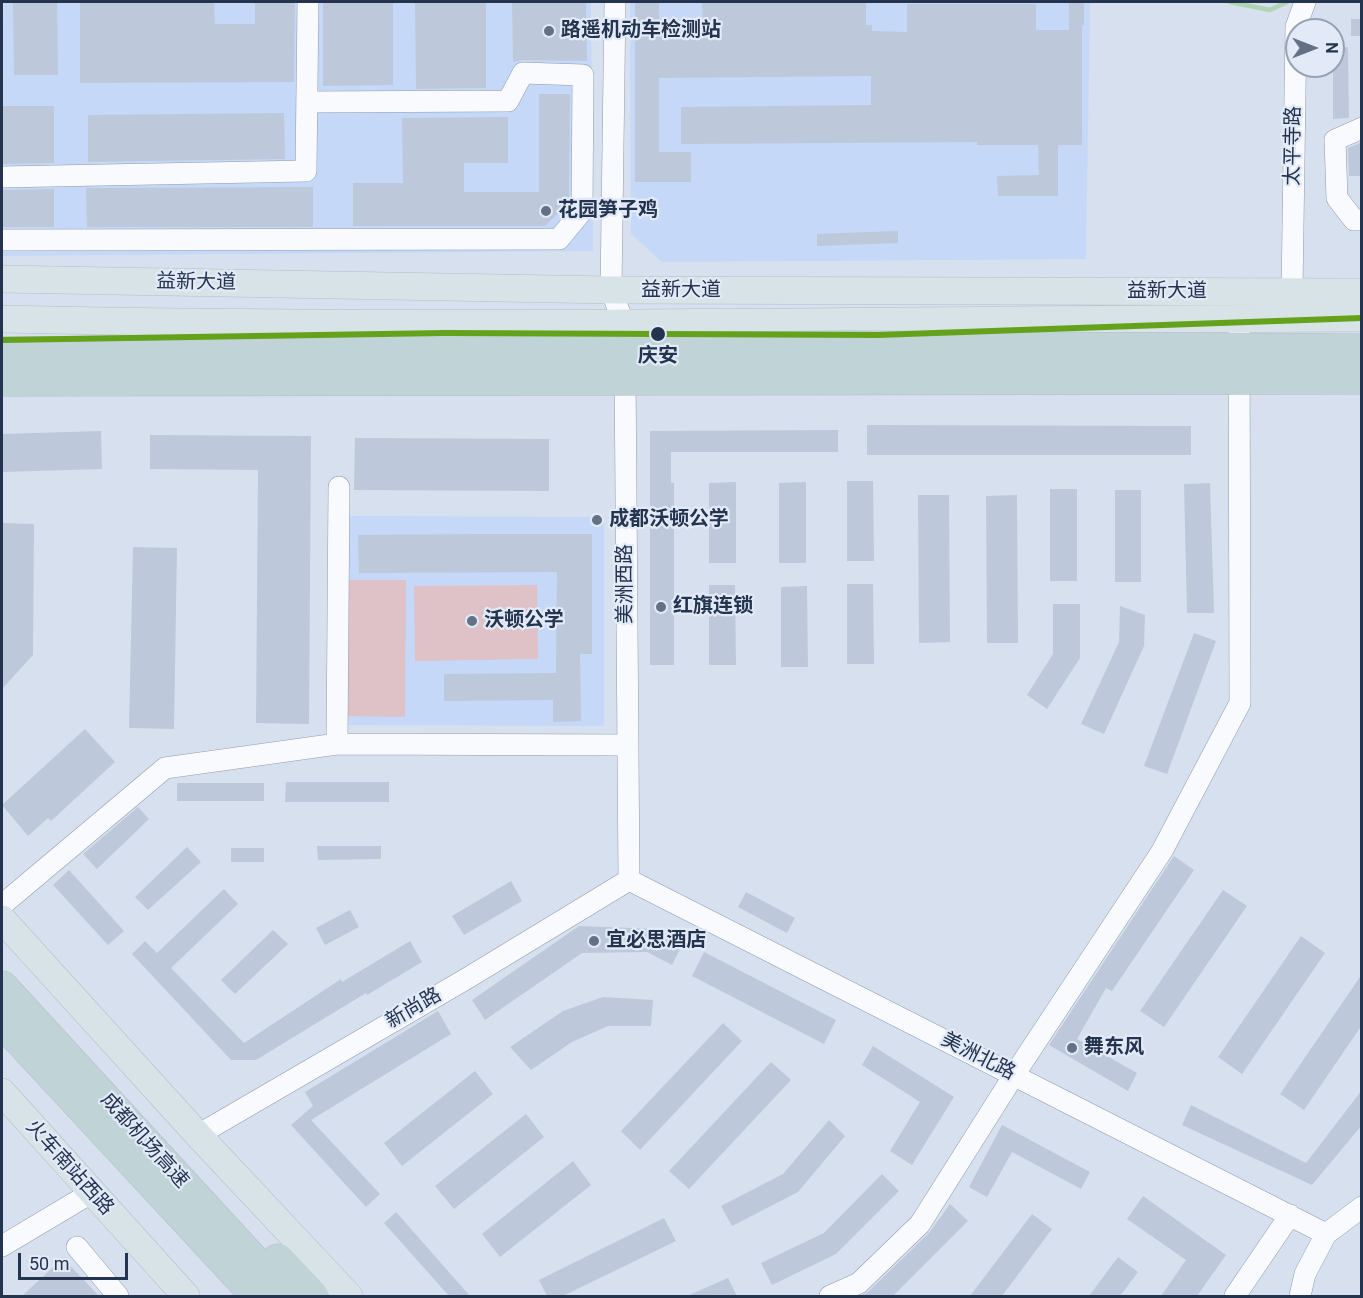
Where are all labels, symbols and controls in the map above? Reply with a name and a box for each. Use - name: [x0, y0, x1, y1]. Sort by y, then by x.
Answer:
- north arrow: [1285, 18, 1345, 78]
- place label: 路遥机动车检测站: [561, 19, 721, 43]
- marker: 路遥机动车检测站: [542, 24, 556, 38]
- text: N: [1322, 42, 1341, 54]
- street label: 太平寺路: [1281, 106, 1307, 186]
- place label: 花园笋子鸡: [558, 199, 658, 223]
- marker: 花园笋子鸡: [539, 204, 553, 218]
- street label: 益新大道: [156, 270, 236, 296]
- street label: 益新大道: [641, 279, 721, 303]
- street label: 益新大道: [1127, 280, 1207, 304]
- marker: 庆安: [649, 325, 667, 343]
- place label: 庆安: [638, 345, 678, 369]
- place label: 成都沃顿公学: [609, 508, 729, 532]
- marker: 成都沃顿公学: [590, 513, 604, 527]
- street label: 美洲西路: [614, 544, 638, 624]
- place label: 红旗连锁: [673, 595, 753, 619]
- marker: 红旗连锁: [654, 600, 668, 614]
- place label: 沃顿公学: [484, 609, 564, 633]
- marker: 沃顿公学: [465, 614, 479, 628]
- place label: 宜必思酒店: [606, 929, 706, 953]
- marker: 宜必思酒店: [587, 934, 601, 948]
- street label: 新尚路: [382, 984, 446, 1034]
- street label: 美洲北路: [937, 1028, 1019, 1086]
- place label: 舞东风: [1084, 1036, 1144, 1060]
- marker: 舞东风: [1065, 1041, 1079, 1055]
- street label: 成都机场高速: [95, 1088, 193, 1194]
- street label: 火车南站西路: [20, 1115, 118, 1221]
- scale bar: [21, 1241, 130, 1279]
- text: 50 m: [29, 1253, 69, 1274]

